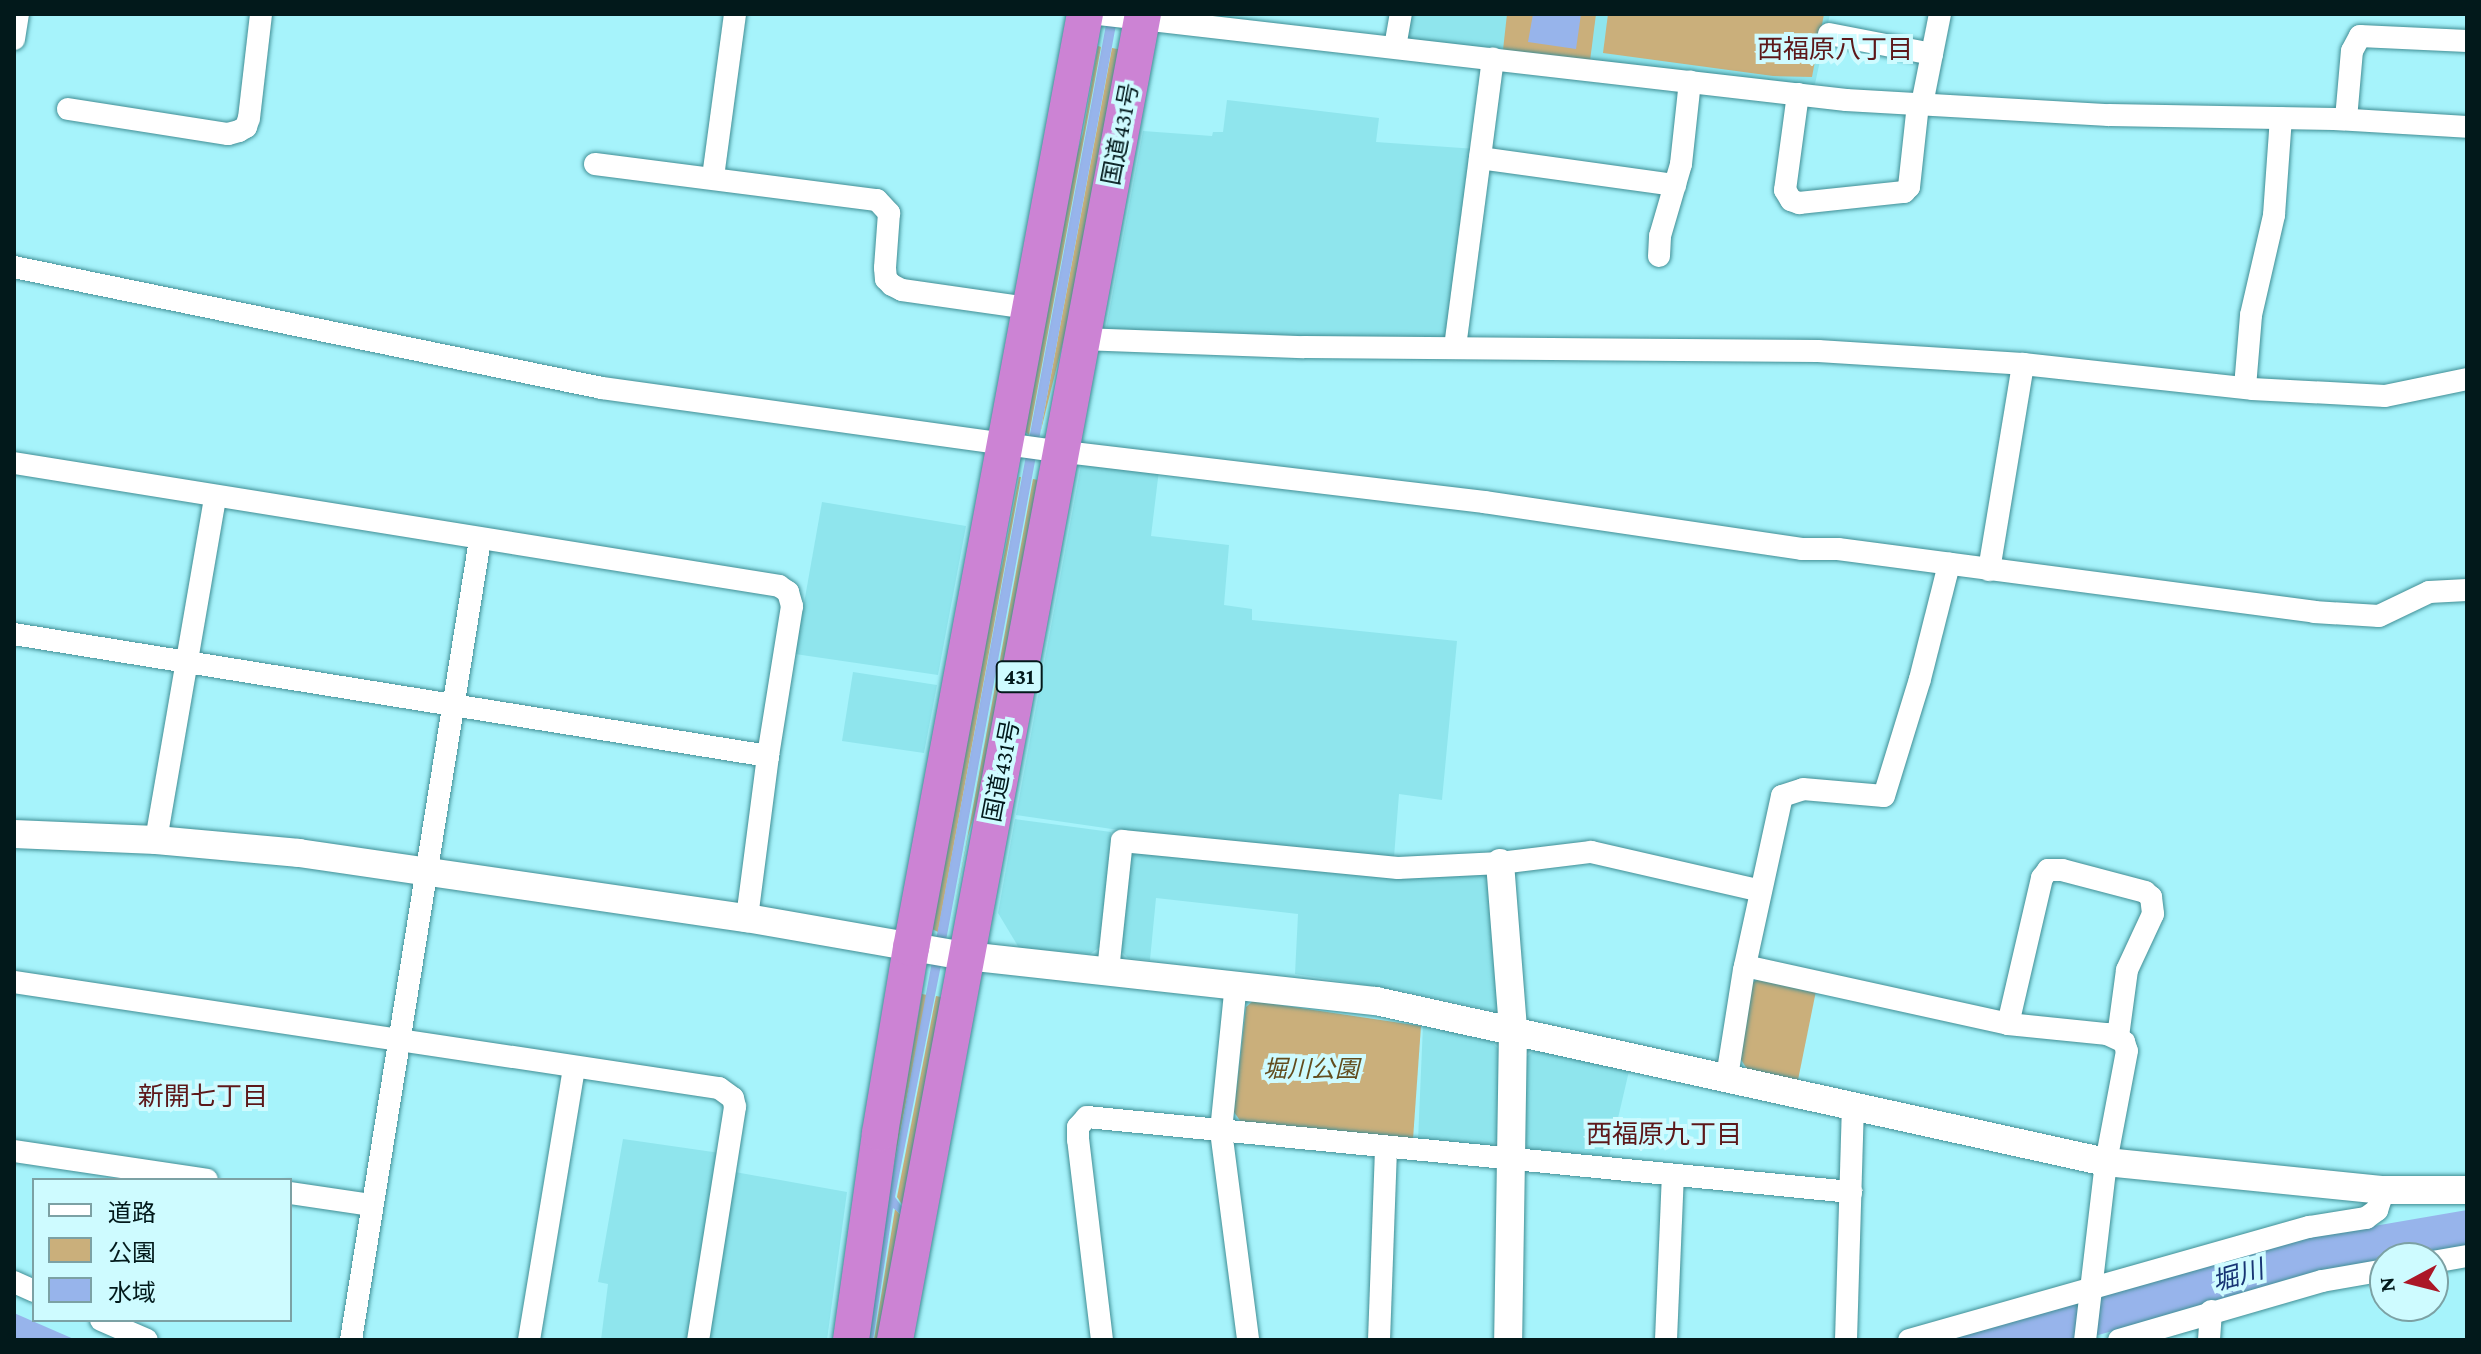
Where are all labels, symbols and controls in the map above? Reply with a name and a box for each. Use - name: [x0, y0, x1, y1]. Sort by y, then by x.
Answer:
- district label: 西福原八丁目: [1757, 34, 1913, 66]
- street label: 国道431号: [1096, 81, 1144, 187]
- road number: 431: [995, 659, 1043, 695]
- street label: 国道431号: [977, 718, 1025, 824]
- park label: 堀川公園: [1263, 1055, 1359, 1083]
- district label: 新開七丁目: [138, 1081, 268, 1113]
- district label: 西福原九丁目: [1586, 1119, 1742, 1151]
- legend: [32, 1178, 292, 1322]
- text: 道路: [108, 1199, 156, 1226]
- text: 公園: [108, 1239, 156, 1266]
- north arrow: [2369, 1242, 2449, 1322]
- water label: 堀川: [2209, 1254, 2267, 1298]
- text: N: [2373, 1276, 2400, 1294]
- text: 水域: [108, 1279, 156, 1306]

